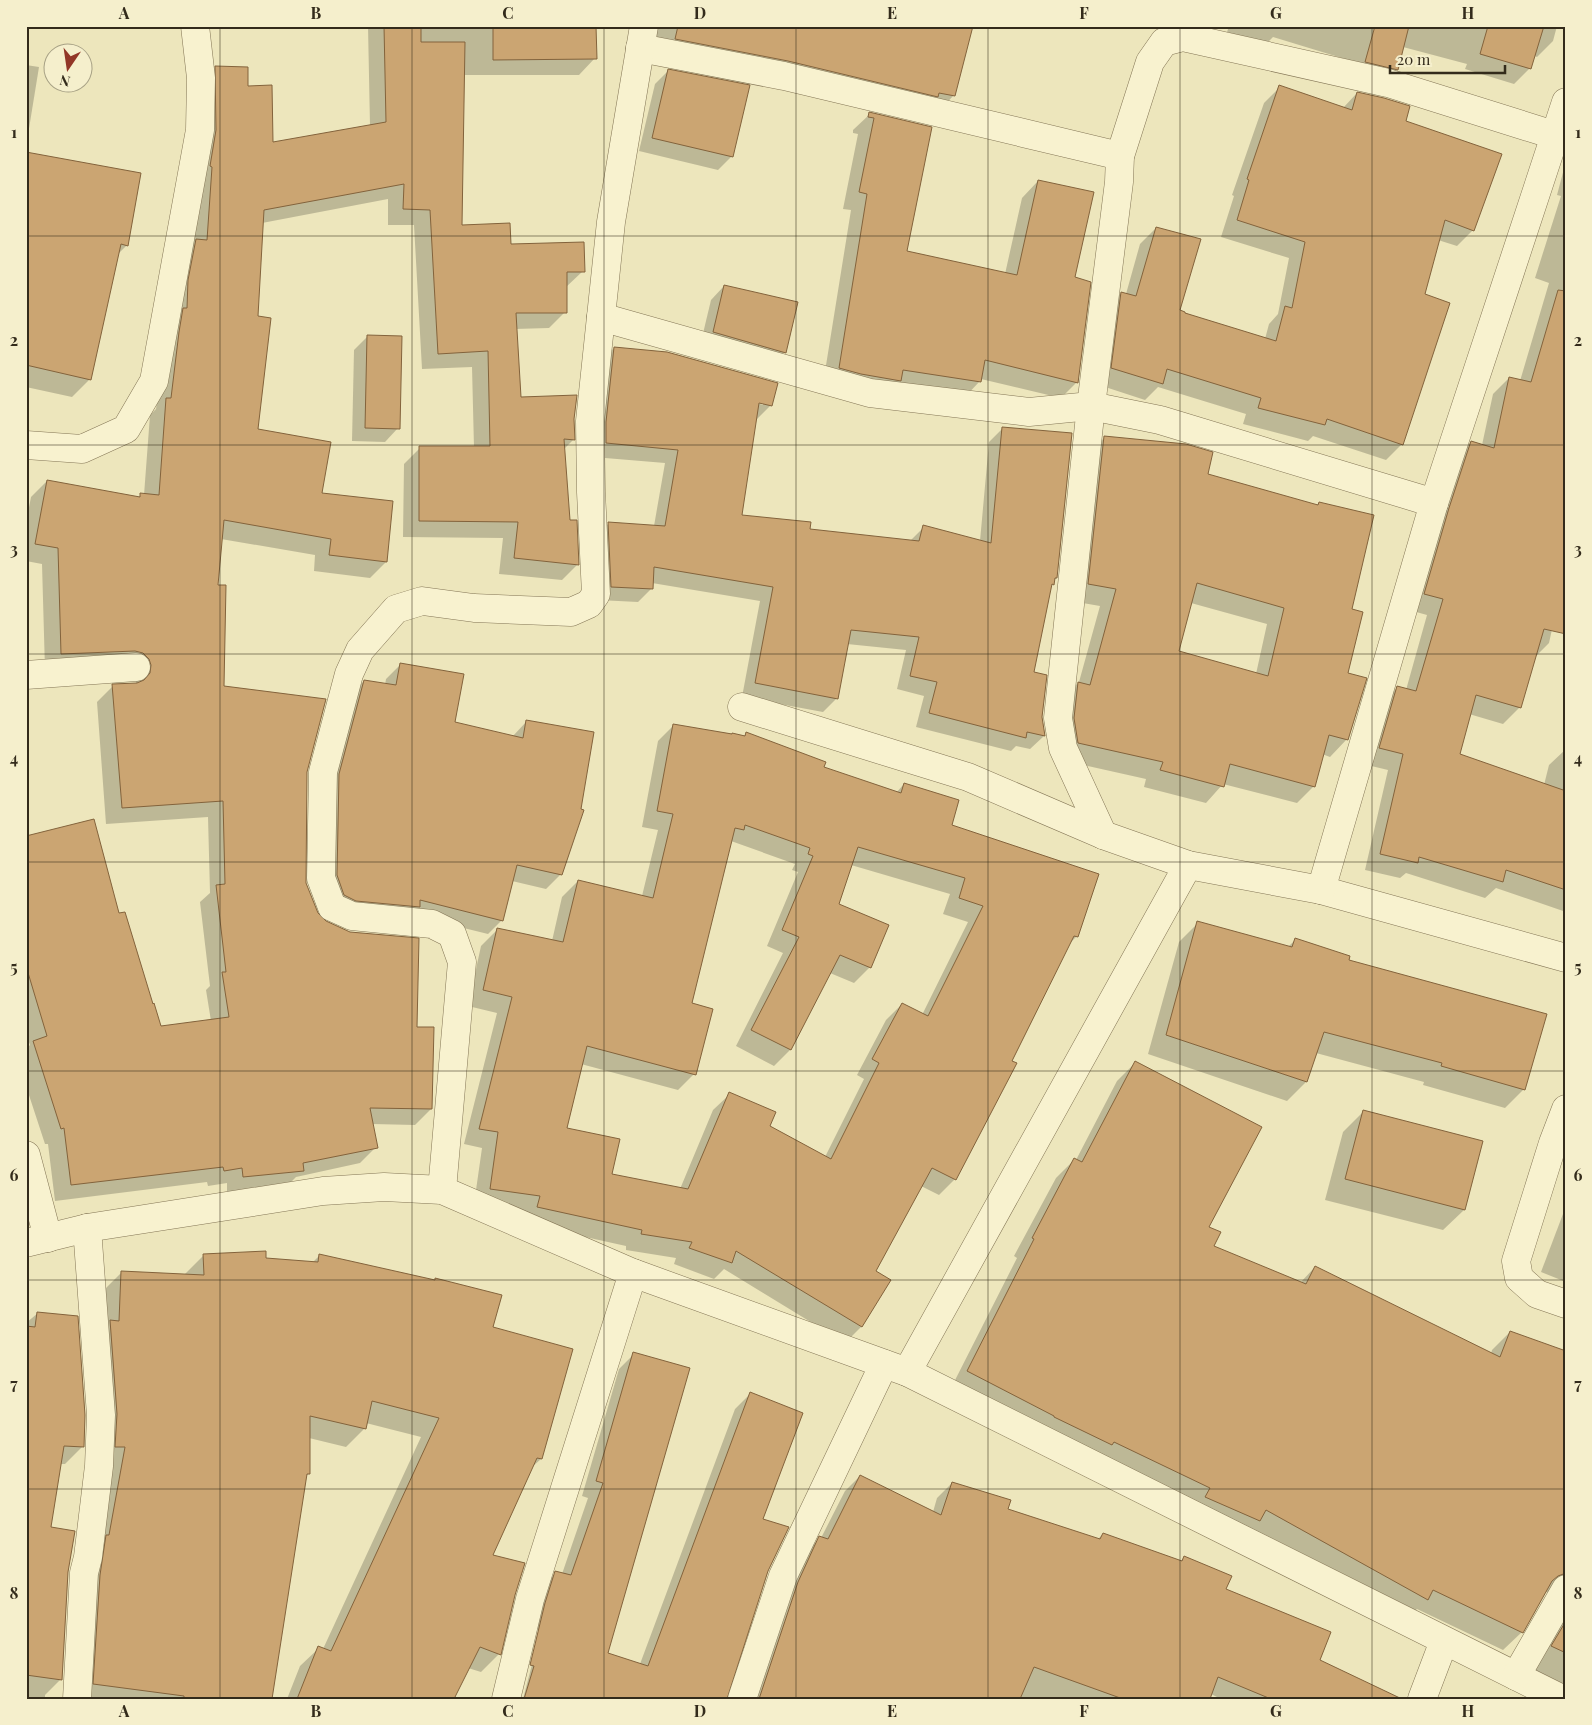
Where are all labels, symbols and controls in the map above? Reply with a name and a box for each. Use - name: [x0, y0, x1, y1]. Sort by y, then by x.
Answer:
- text: A: [118, 2, 130, 23]
- text: B: [311, 2, 322, 23]
- text: C: [502, 2, 514, 23]
- text: D: [694, 2, 706, 23]
- text: E: [887, 2, 897, 23]
- text: F: [1079, 2, 1089, 23]
- text: G: [1270, 2, 1282, 23]
- text: H: [1462, 2, 1475, 23]
- north arrow: [42, 42, 92, 92]
- scale bar: [1390, 42, 1504, 74]
- text: 20 m: [1397, 49, 1431, 69]
- text: N: [58, 71, 72, 92]
- text: 1: [11, 121, 17, 142]
- text: 1: [1575, 121, 1581, 142]
- text: 2: [10, 329, 18, 350]
- text: 2: [1574, 329, 1582, 350]
- text: 3: [10, 538, 18, 559]
- text: 3: [1574, 538, 1582, 559]
- text: 4: [10, 747, 18, 768]
- text: 4: [1574, 747, 1582, 768]
- text: 5: [10, 956, 18, 977]
- text: 5: [1574, 956, 1582, 977]
- text: 6: [10, 1164, 19, 1185]
- text: 6: [1574, 1164, 1583, 1185]
- text: 7: [10, 1373, 18, 1394]
- text: 7: [1574, 1373, 1582, 1394]
- text: 8: [10, 1582, 19, 1603]
- text: 8: [1574, 1582, 1583, 1603]
- text: A: [118, 1700, 130, 1721]
- text: B: [311, 1700, 322, 1721]
- text: C: [502, 1700, 514, 1721]
- text: D: [694, 1700, 706, 1721]
- text: E: [887, 1700, 897, 1721]
- text: F: [1079, 1700, 1089, 1721]
- text: G: [1270, 1700, 1282, 1721]
- text: H: [1462, 1700, 1475, 1721]

